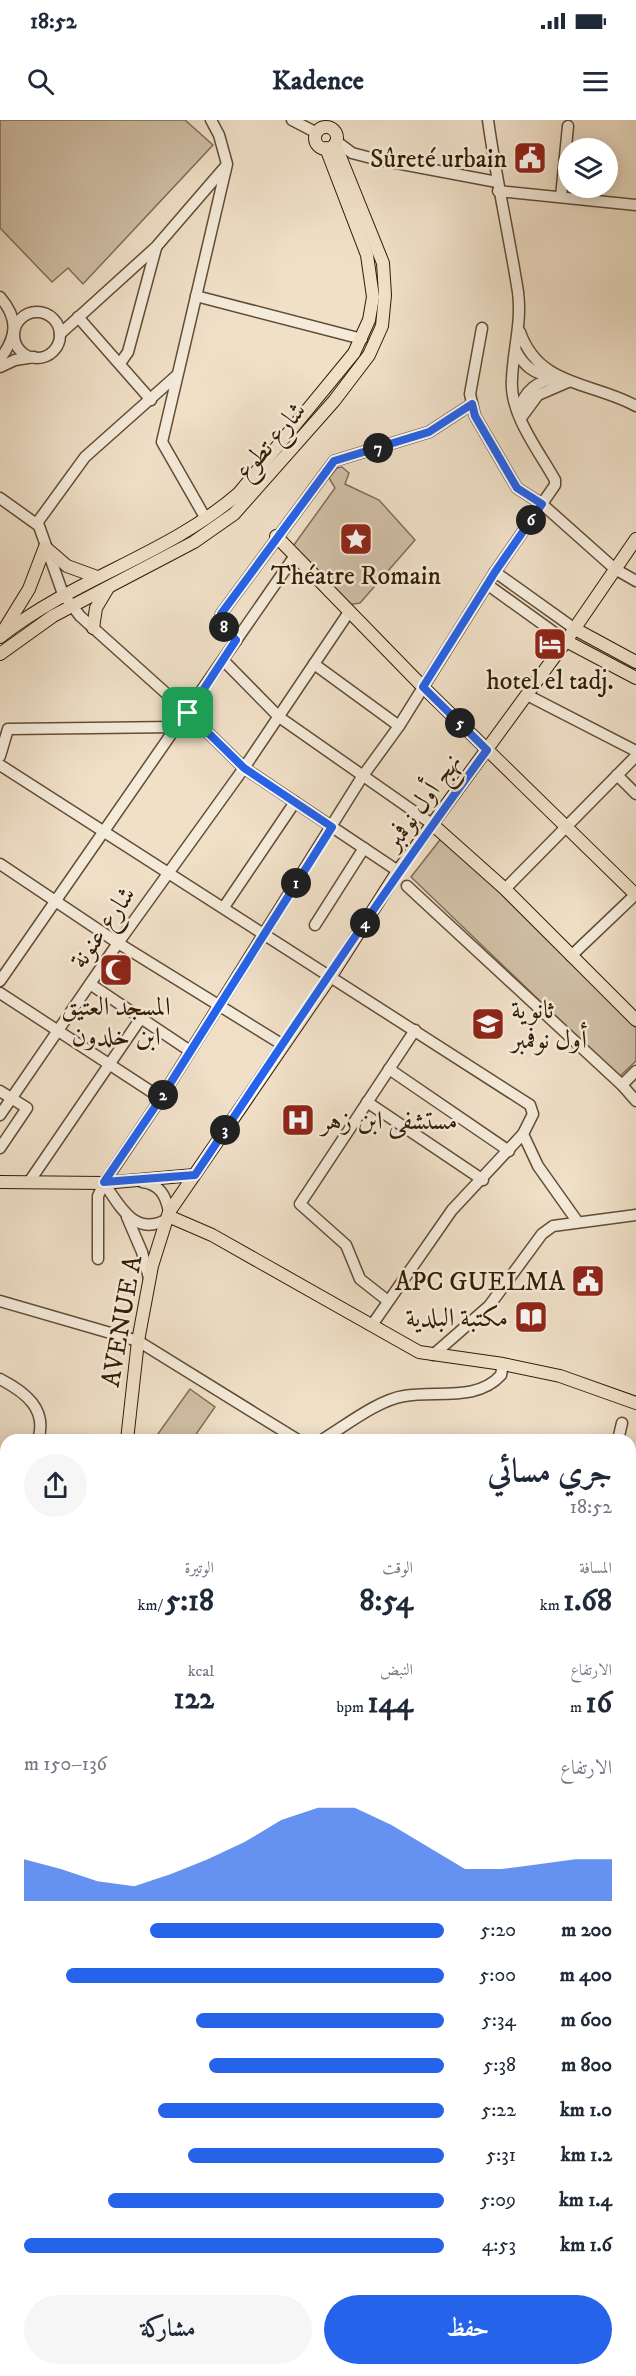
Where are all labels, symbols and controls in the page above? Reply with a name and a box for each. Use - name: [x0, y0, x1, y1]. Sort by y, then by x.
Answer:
- text: 18:52: [30, 8, 77, 35]
- text: Kadence: [272, 64, 364, 98]
- icon: search: [24, 65, 57, 98]
- icon: menu: [579, 65, 612, 98]
- map controls: [558, 138, 618, 198]
- button: layers: [558, 138, 618, 198]
- public building icon: Sûreté urbain: [512, 140, 548, 176]
- place label: Sûreté urbain: [370, 143, 507, 176]
- street label: شارع تطوع: [228, 395, 317, 490]
- pin: 7: [363, 433, 393, 463]
- text: 7: [374, 438, 382, 458]
- pin: 6: [516, 505, 546, 535]
- text: 6: [527, 510, 535, 530]
- place icon: Théatre Romain: [338, 521, 374, 557]
- place label: Théatre Romain: [271, 560, 441, 593]
- pin: 8: [209, 612, 239, 642]
- text: 8: [220, 617, 228, 637]
- hotel icon: hotel el tadj.: [532, 626, 568, 662]
- place label: hotel el tadj.: [486, 665, 614, 698]
- pin: [162, 687, 213, 738]
- icon: arrive: [171, 696, 204, 729]
- pin: 5: [445, 708, 475, 738]
- text: 5: [456, 713, 464, 733]
- street label: نهج أول نوفمبر: [374, 746, 474, 863]
- pin: 1: [281, 868, 311, 898]
- text: 1: [293, 873, 299, 893]
- street label: شارع عنونة: [63, 880, 147, 978]
- pin: 4: [350, 908, 380, 938]
- text: 4: [360, 913, 370, 933]
- mosque icon: المسجد العتيق ابن خلدون: [98, 952, 134, 988]
- place label: المسجد العتيق ابن خلدون: [61, 991, 171, 1054]
- place label: ثانوية أول نوفمبر: [508, 994, 587, 1057]
- school or university icon: ثانوية أول نوفمبر: [470, 1006, 506, 1042]
- pin: 2: [148, 1080, 178, 1110]
- text: 2: [159, 1085, 167, 1105]
- hospital icon: مستشفى ابن زهر: [280, 1102, 316, 1138]
- place label: مستشفى ابن زهر: [318, 1105, 458, 1139]
- pin: 3: [210, 1115, 240, 1145]
- text: 3: [222, 1120, 228, 1140]
- street label: AVENUE A: [95, 1253, 150, 1389]
- public building icon: APC GUELMA: [570, 1263, 606, 1299]
- place label: APC GUELMA: [395, 1266, 565, 1299]
- library icon: مكتبة البلدية: [513, 1299, 549, 1335]
- place label: مكتبة البلدية: [406, 1302, 508, 1335]
- text: جري مسائي: [487, 1452, 612, 1493]
- button: share: [24, 1454, 87, 1517]
- text: 18:52: [570, 1495, 612, 1520]
- text: الوتيرة: [184, 1558, 214, 1578]
- text: الوقت: [382, 1558, 413, 1578]
- text: المسافة: [579, 1558, 612, 1578]
- text: 5:18: [165, 1583, 214, 1620]
- text: 8:54: [360, 1583, 413, 1620]
- text: 1.68: [563, 1583, 612, 1620]
- text: /km: [138, 1595, 165, 1615]
- text: km: [540, 1595, 563, 1615]
- text: النبض: [380, 1660, 413, 1680]
- text: الارتفاع: [570, 1660, 612, 1680]
- text: kcal: [188, 1661, 214, 1681]
- text: 122: [174, 1681, 214, 1718]
- text: 144: [367, 1685, 413, 1722]
- text: 16: [585, 1685, 612, 1722]
- text: bpm: [336, 1697, 367, 1717]
- text: m: [570, 1697, 585, 1717]
- text: 136–150 m: [24, 1752, 107, 1777]
- text: الارتفاع: [560, 1756, 612, 1781]
- text: 5:20: [480, 1918, 516, 1943]
- text: 200 m: [561, 1918, 612, 1943]
- text: 5:00: [479, 1963, 516, 1988]
- text: 400 m: [560, 1963, 612, 1988]
- text: 5:34: [482, 2008, 516, 2033]
- text: 600 m: [561, 2008, 612, 2033]
- text: 5:38: [483, 2053, 516, 2078]
- text: 800 m: [561, 2053, 612, 2078]
- text: 5:22: [481, 2098, 516, 2123]
- text: 1.0 km: [560, 2098, 612, 2123]
- text: 5:31: [486, 2143, 516, 2168]
- text: 1.2 km: [561, 2143, 612, 2168]
- text: 5:09: [480, 2188, 516, 2213]
- text: 1.4 km: [559, 2188, 612, 2213]
- text: 4:53: [482, 2233, 516, 2258]
- text: 1.6 km: [560, 2233, 612, 2258]
- button: مشاركة: [24, 2295, 312, 2364]
- button: حفظ: [324, 2295, 612, 2364]

